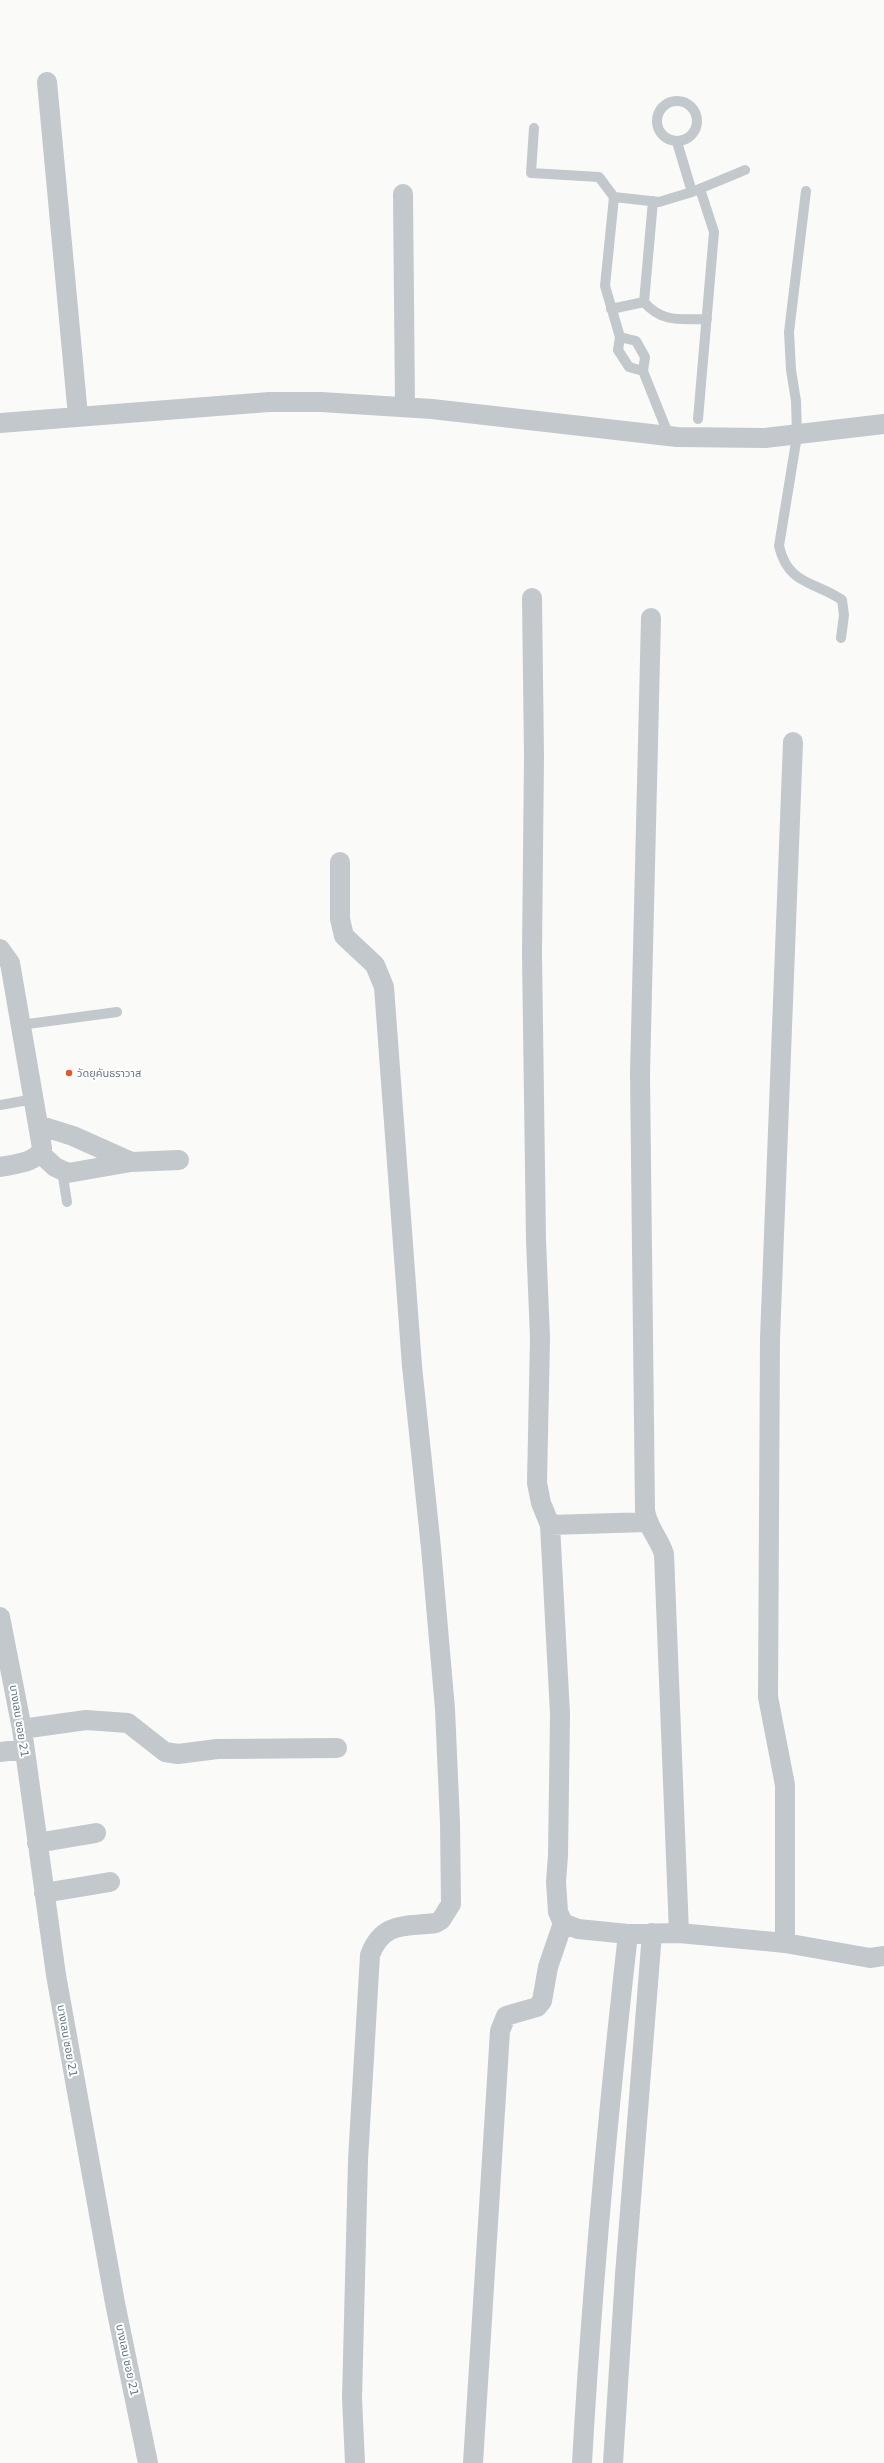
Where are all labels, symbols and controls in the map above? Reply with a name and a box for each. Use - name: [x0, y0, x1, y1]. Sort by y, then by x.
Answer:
- place label: วัดยุคันธราวาส: [77, 1067, 141, 1080]
- marker: วัดยุคันธราวาส: [64, 1068, 74, 1078]
- street label: บางเลน ซอย 21: [7, 1684, 31, 1758]
- street label: บางเลน ซอย 21: [54, 2004, 80, 2078]
- street label: บางเลน ซอย 21: [113, 2323, 141, 2397]

